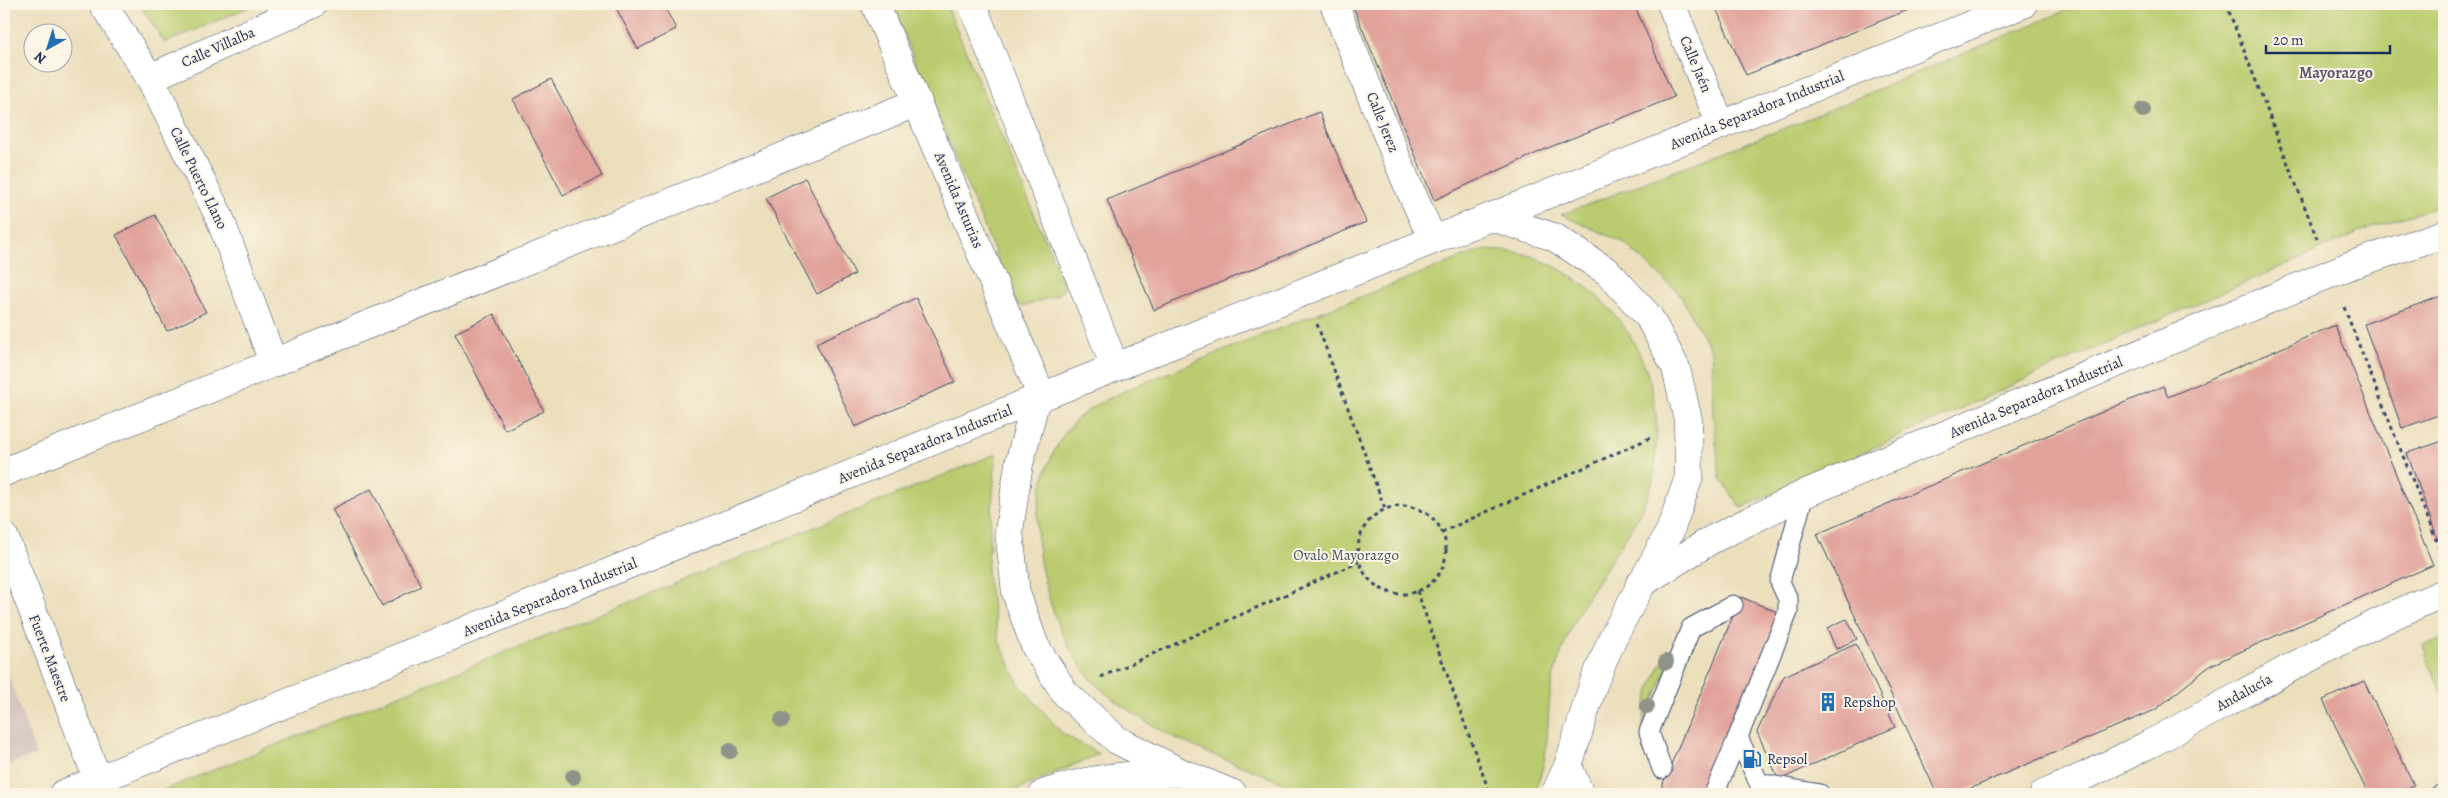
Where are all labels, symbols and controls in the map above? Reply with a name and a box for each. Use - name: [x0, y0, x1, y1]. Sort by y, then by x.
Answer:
- north arrow: [22, 22, 72, 72]
- street label: Calle Villalba: [178, 22, 258, 72]
- scale bar: [2266, 22, 2389, 54]
- text: 20 m: [2273, 30, 2304, 50]
- street label: Calle Jaén: [1675, 33, 1717, 95]
- text: N: [30, 47, 50, 68]
- district label: Mayorazgo: [2299, 62, 2373, 84]
- street label: Avenida Separadora Industrial: [1666, 66, 1847, 155]
- street label: Calle Jerez: [1362, 89, 1404, 155]
- street label: Calle Puerto Llano: [166, 123, 232, 233]
- street label: Avenida Asturias: [929, 148, 988, 251]
- street label: Avenida Separadora Industrial: [1945, 351, 2126, 443]
- street label: Avenida Separadora Industrial: [834, 400, 1015, 489]
- park label: Ovalo Mayorazgo: [1293, 545, 1399, 565]
- street label: Avenida Separadora Industrial: [459, 553, 640, 642]
- street label: Fuerte Maestre: [24, 611, 76, 705]
- street label: Andalucía: [2212, 668, 2276, 716]
- building icon: Repshop: [1817, 691, 1839, 713]
- place label: Repshop: [1843, 692, 1896, 712]
- fuel station icon: Repsol: [1741, 748, 1763, 770]
- place label: Repsol: [1767, 749, 1808, 769]

